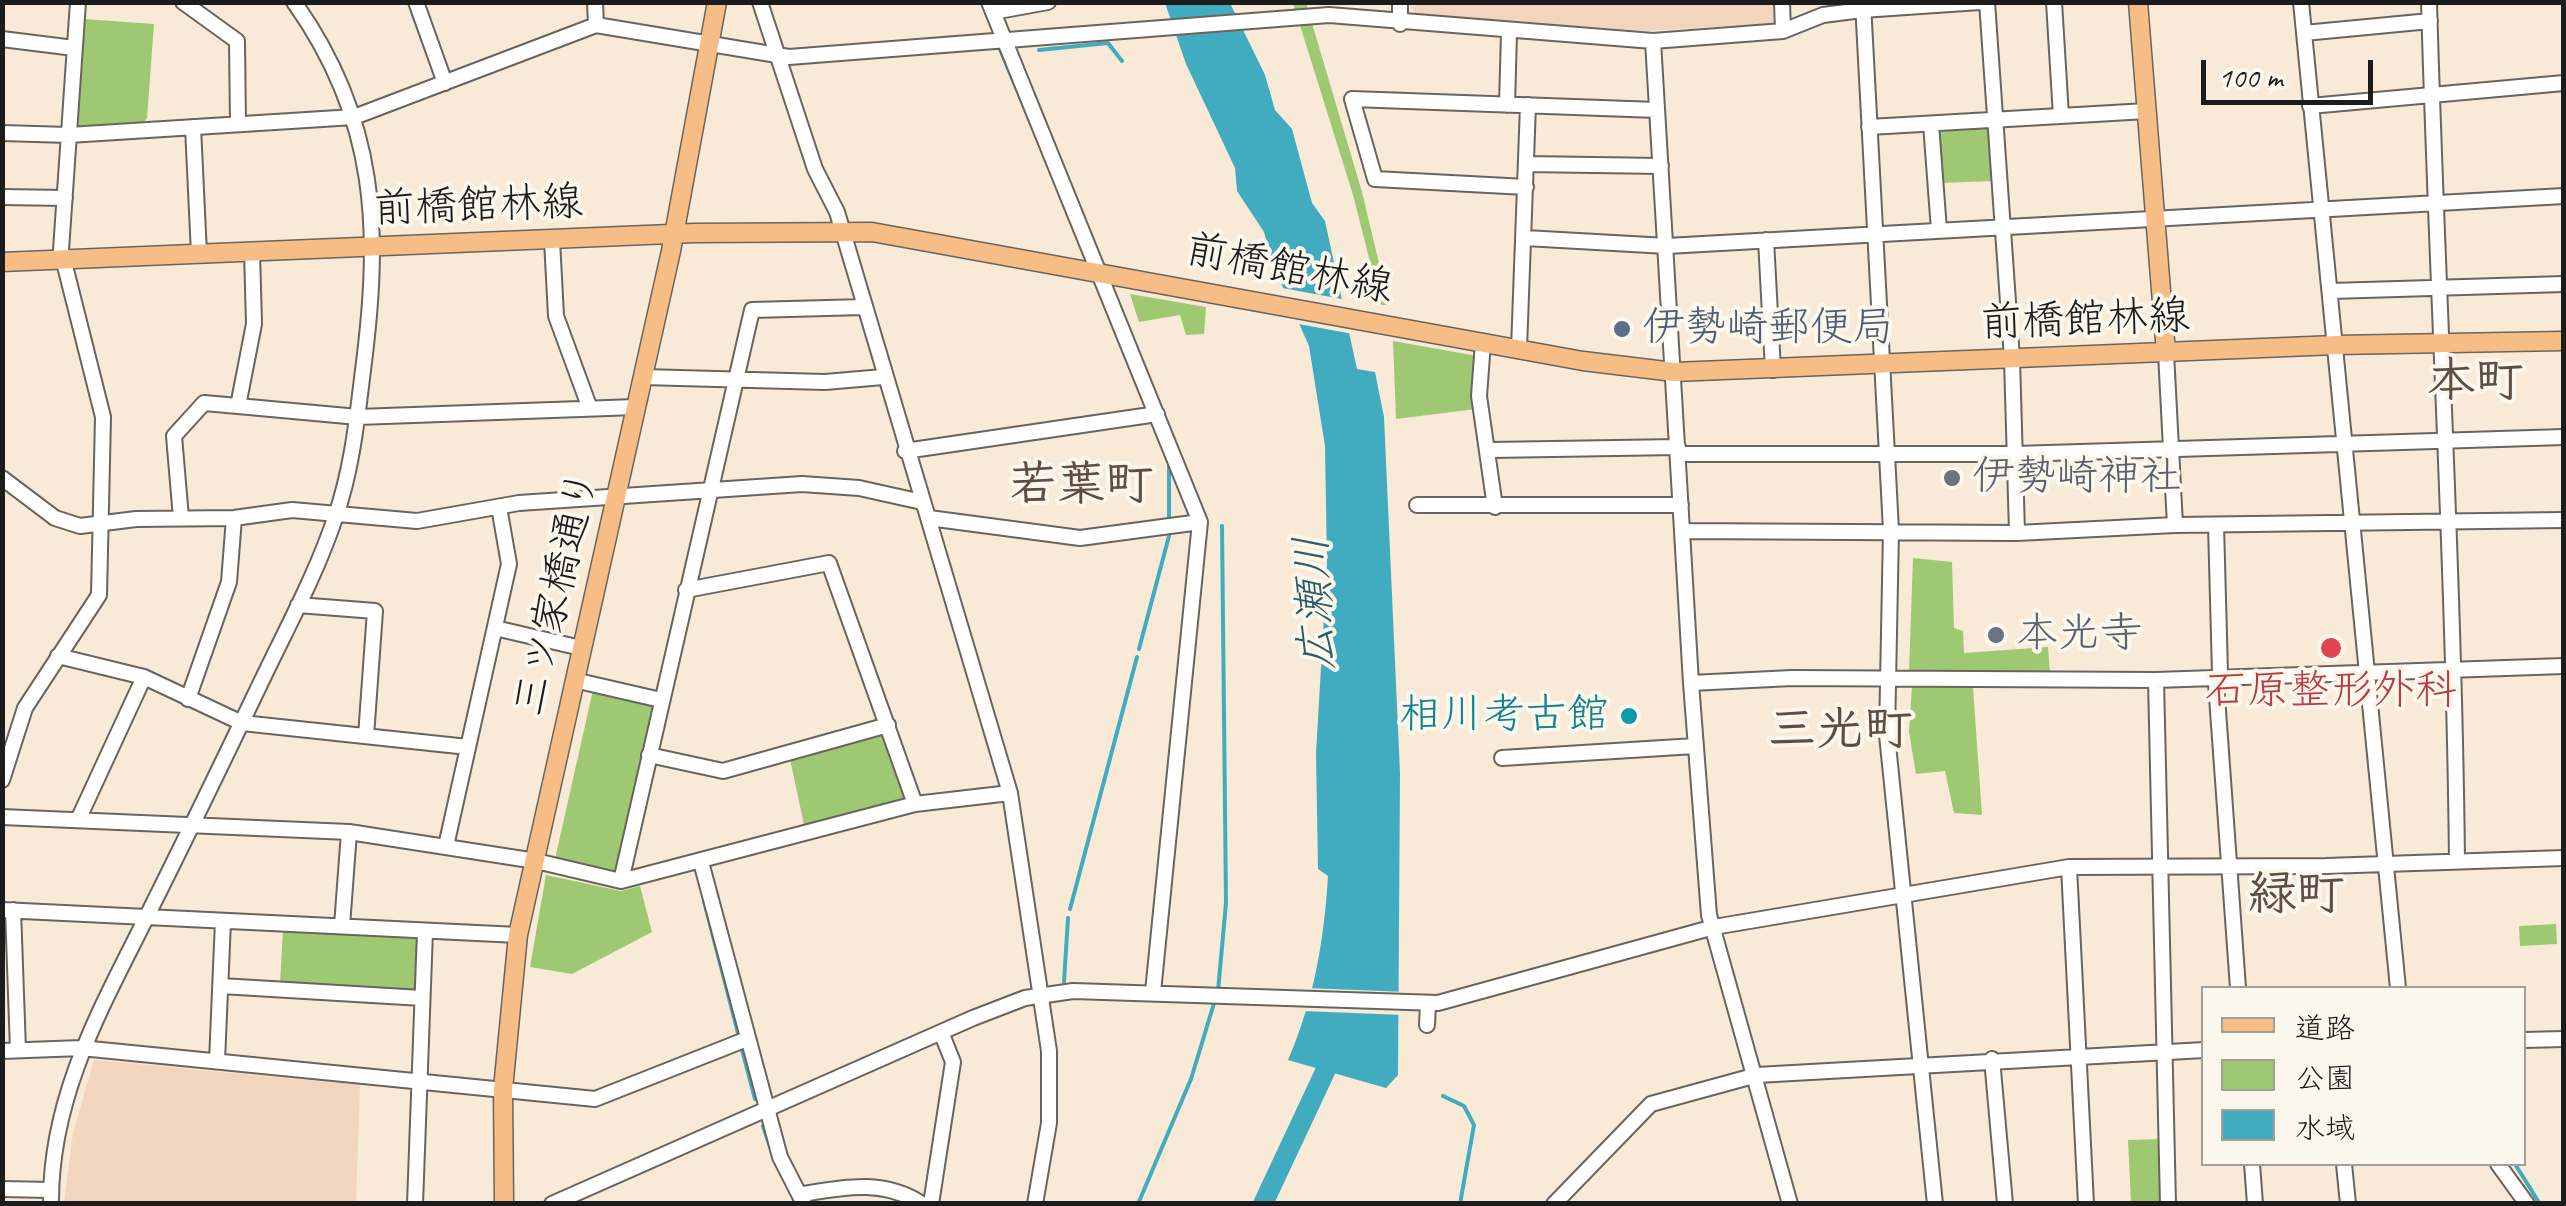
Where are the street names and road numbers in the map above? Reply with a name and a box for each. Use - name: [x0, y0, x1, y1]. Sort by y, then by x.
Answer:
- street label: 前橋館林線: [372, 178, 584, 236]
- street label: 前橋館林線: [1181, 225, 1397, 315]
- street label: 前橋館林線: [1979, 292, 2191, 350]
- street label: 三ツ家橋通り: [505, 465, 611, 721]

